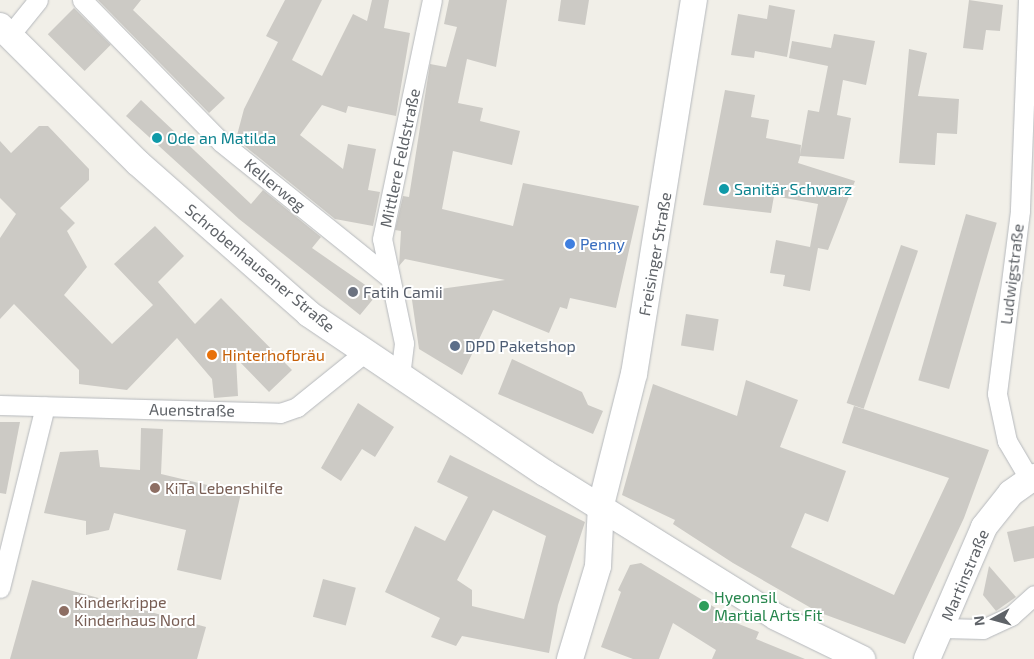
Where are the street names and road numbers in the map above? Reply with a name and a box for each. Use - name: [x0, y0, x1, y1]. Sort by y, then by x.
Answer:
- street label: Mittlere Feldstraße: [376, 87, 424, 229]
- street label: Kellerweg: [241, 155, 309, 215]
- street label: Freisinger Straße: [635, 191, 675, 317]
- street label: Schrobenhausener Straße: [181, 200, 339, 336]
- street label: Ludwigstraße: [996, 223, 1028, 325]
- street label: Auenstraße: [149, 400, 235, 420]
- street label: Martinstraße: [937, 526, 993, 624]

